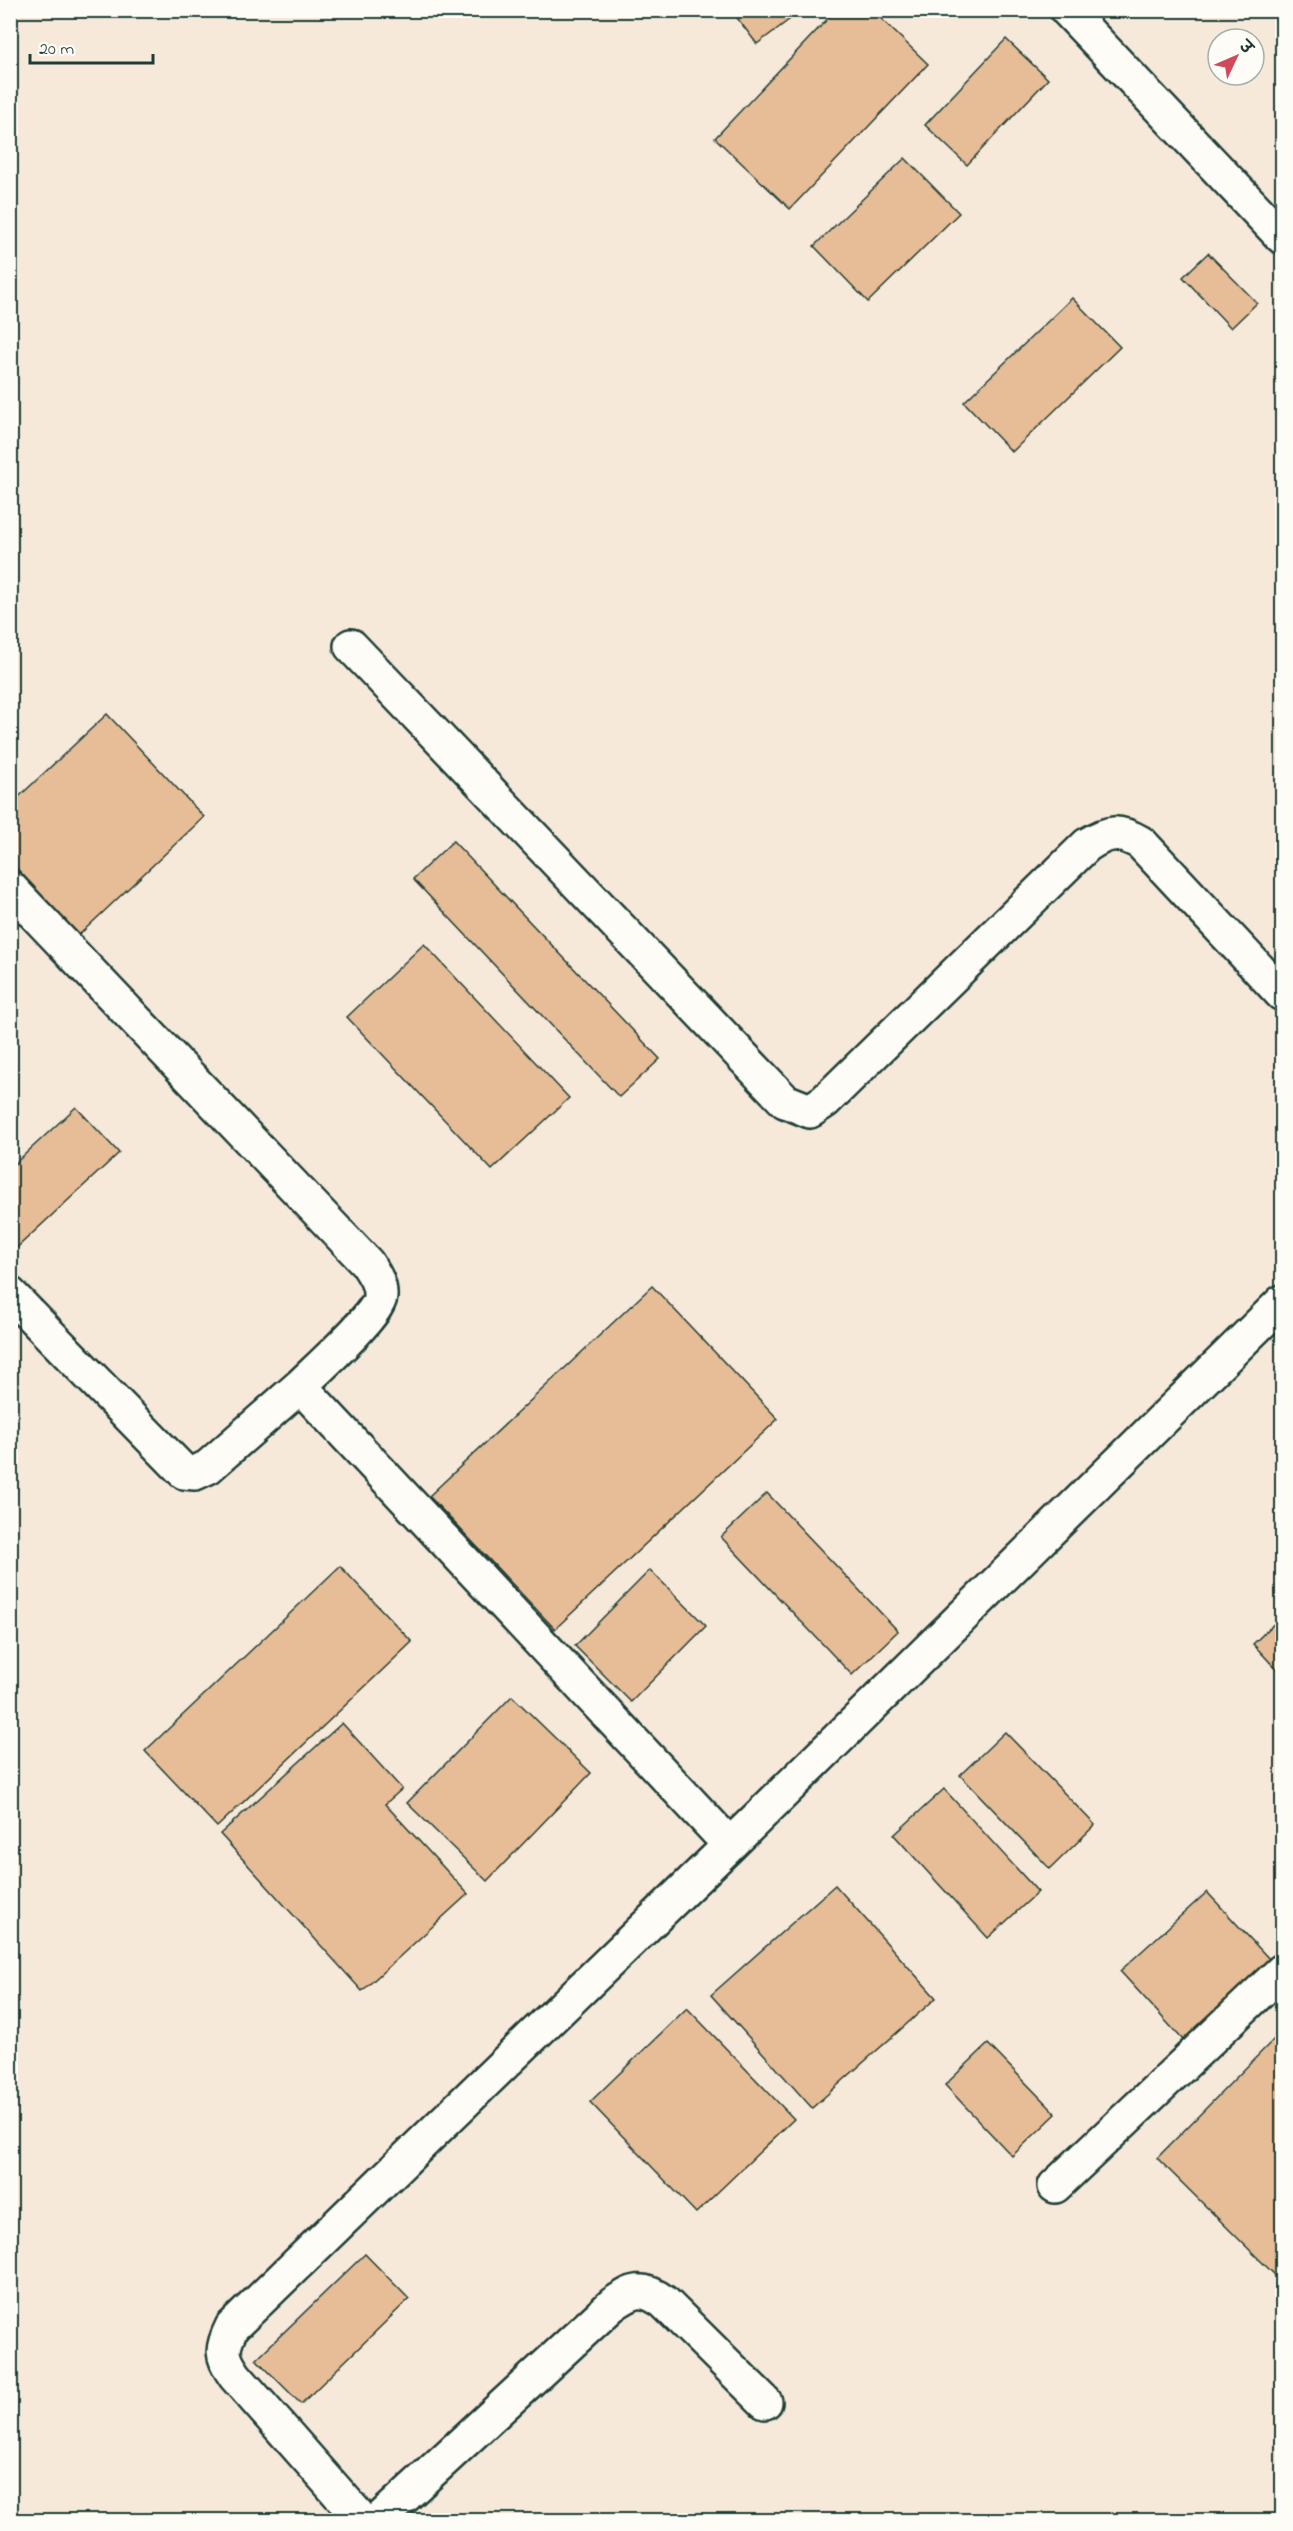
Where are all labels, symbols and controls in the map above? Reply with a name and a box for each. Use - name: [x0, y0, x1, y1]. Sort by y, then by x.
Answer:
- scale bar: [30, 27, 153, 65]
- north arrow: [1206, 27, 1266, 87]
- text: उ: [1232, 34, 1259, 61]
- text: 20 m: [39, 37, 74, 63]

